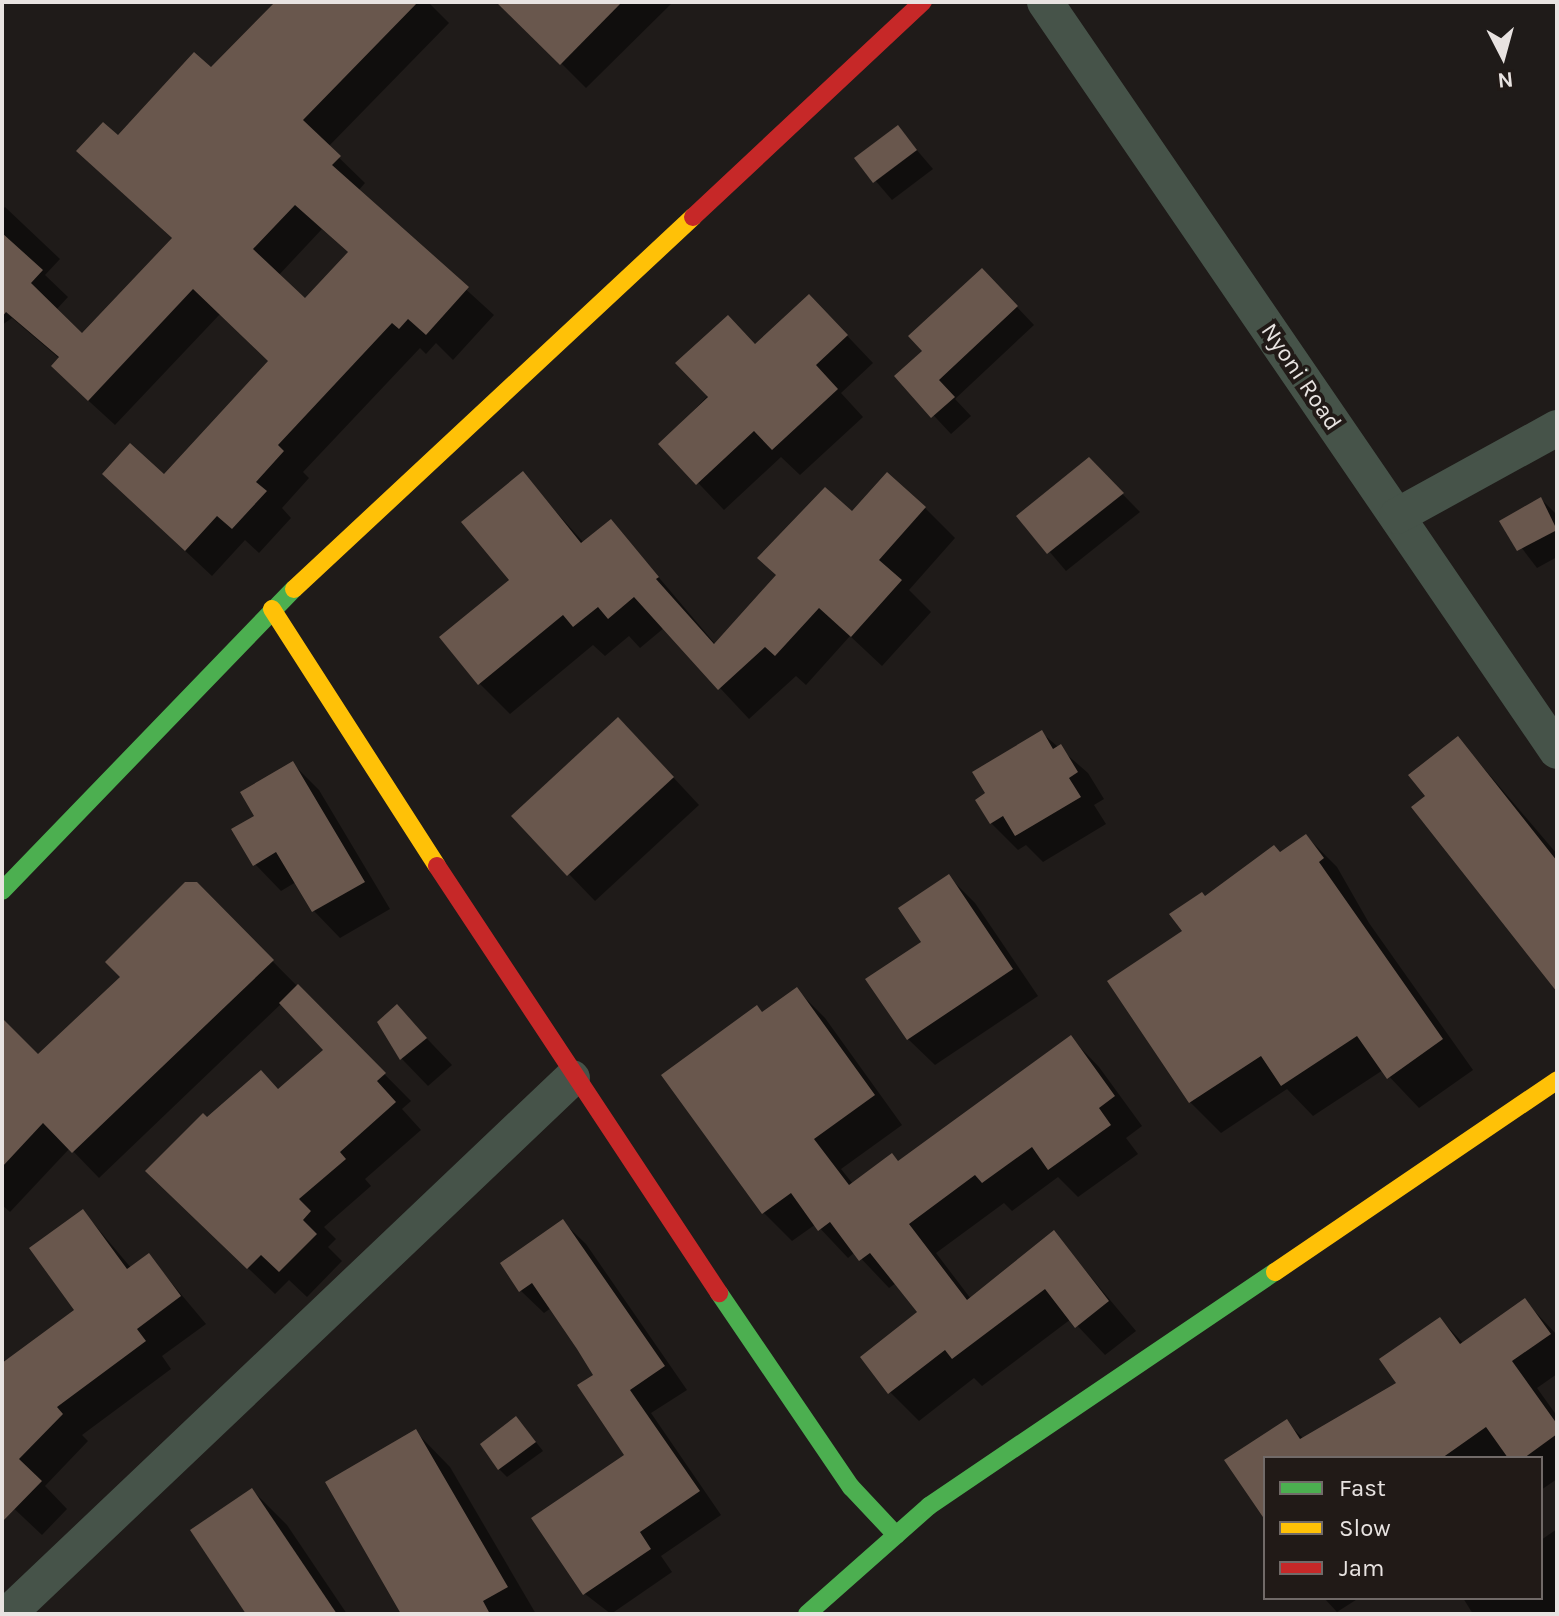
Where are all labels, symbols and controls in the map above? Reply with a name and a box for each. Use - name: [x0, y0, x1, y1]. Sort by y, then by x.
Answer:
- north arrow: [1463, 16, 1543, 96]
- text: N: [1496, 66, 1515, 94]
- street label: Nyoni Road: [1255, 318, 1347, 436]
- legend: [1263, 1456, 1543, 1600]
- text: Fast: [1339, 1474, 1386, 1502]
- text: Slow: [1339, 1514, 1391, 1542]
- text: Jam: [1339, 1554, 1384, 1582]

